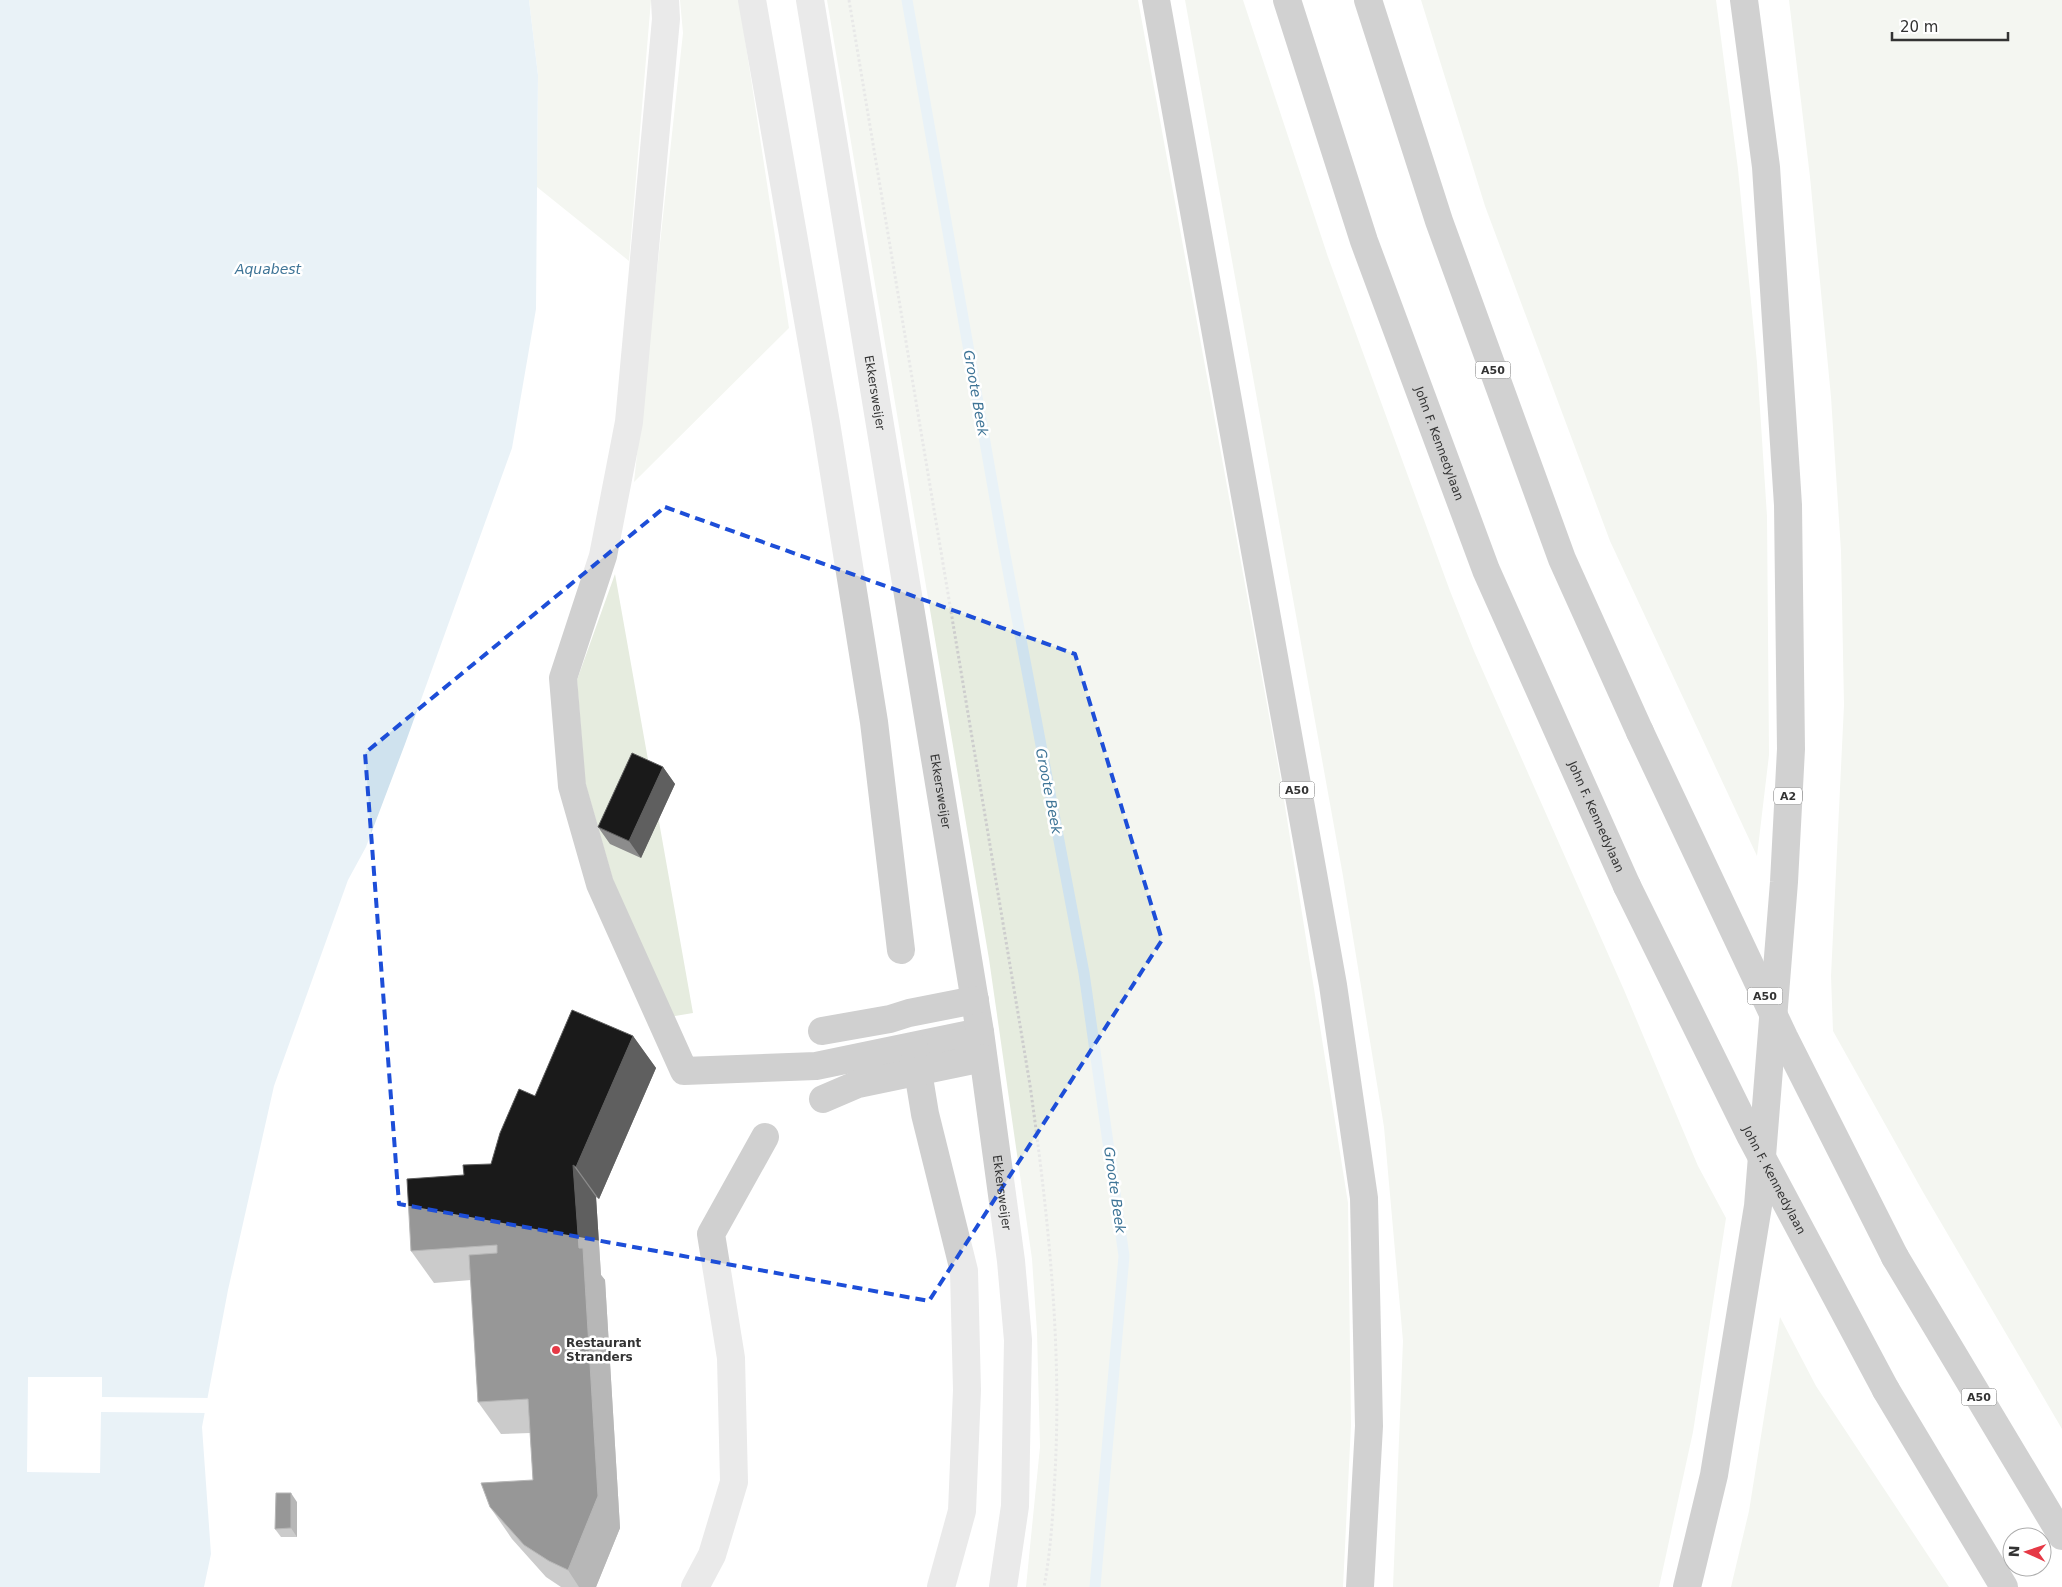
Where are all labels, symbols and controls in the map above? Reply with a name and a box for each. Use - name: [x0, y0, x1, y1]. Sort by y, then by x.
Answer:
- scale bar: [1892, 10, 2008, 42]
- text: 20 m: [1900, 18, 1938, 36]
- water label: Aquabest: [234, 261, 302, 277]
- water label: Groote Beek: [961, 349, 992, 438]
- street label: Ekkersweijer: [862, 354, 888, 431]
- road number: A50: [1476, 362, 1510, 378]
- street label: John F. Kennedylaan: [1411, 384, 1467, 502]
- water label: Groote Beek: [1033, 747, 1065, 836]
- street label: Ekkersweijer: [927, 753, 953, 830]
- street label: John F. Kennedylaan: [1565, 758, 1627, 874]
- road number: A50: [1280, 782, 1314, 798]
- road number: A2: [1774, 788, 1802, 804]
- road number: A50: [1748, 988, 1782, 1004]
- street label: John F. Kennedylaan: [1739, 1123, 1809, 1237]
- water label: Groote Beek: [1101, 1146, 1129, 1235]
- street label: Ekkersweijer: [990, 1154, 1014, 1231]
- place label: Restaurant Stranders: [566, 1336, 641, 1364]
- marker: Restaurant Stranders: [550, 1344, 562, 1356]
- road number: A50: [1962, 1388, 1996, 1405]
- north arrow: [2002, 1527, 2052, 1577]
- text: N: [2006, 1545, 2022, 1558]

